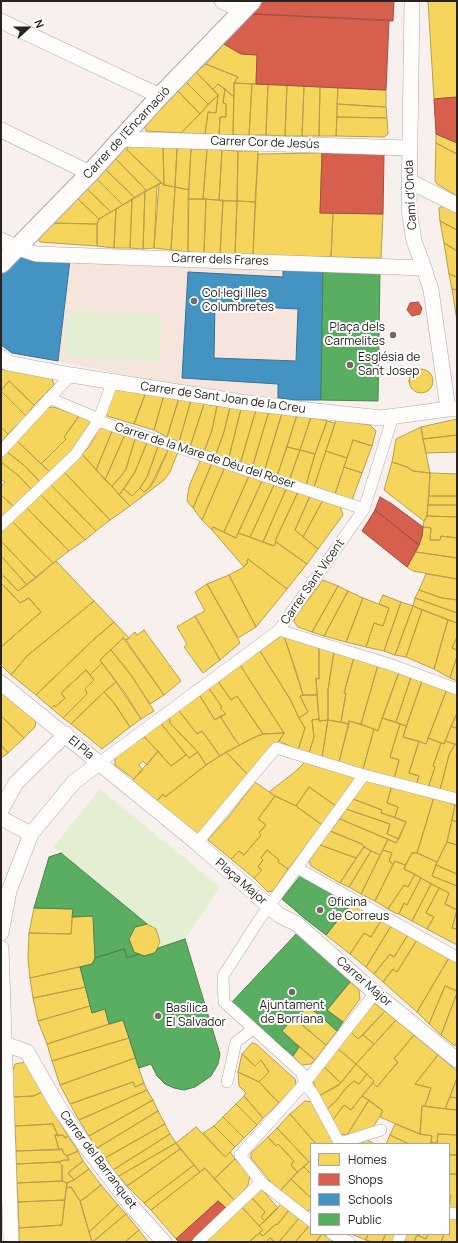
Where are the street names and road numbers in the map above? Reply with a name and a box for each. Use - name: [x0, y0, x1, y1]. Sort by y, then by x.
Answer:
- street label: Carrer de l'Encarnació: [81, 84, 173, 182]
- street label: Carrer Cor de Jesús: [210, 134, 320, 152]
- street label: Camí d'Onda: [402, 160, 420, 230]
- street label: Carrer dels Frares: [171, 251, 269, 269]
- street label: Carrer de Sant Joan de la Creu: [139, 379, 307, 417]
- street label: Carrer de la Mare de Déu del Roser: [113, 420, 297, 492]
- street label: Carrer Sant Vicent: [278, 537, 348, 627]
- street label: El Pla: [65, 733, 97, 763]
- street label: Plaça Major: [212, 856, 270, 908]
- street label: Carrer Major: [333, 954, 395, 1010]
- street label: Carrer del Barranquet: [56, 1108, 140, 1212]

